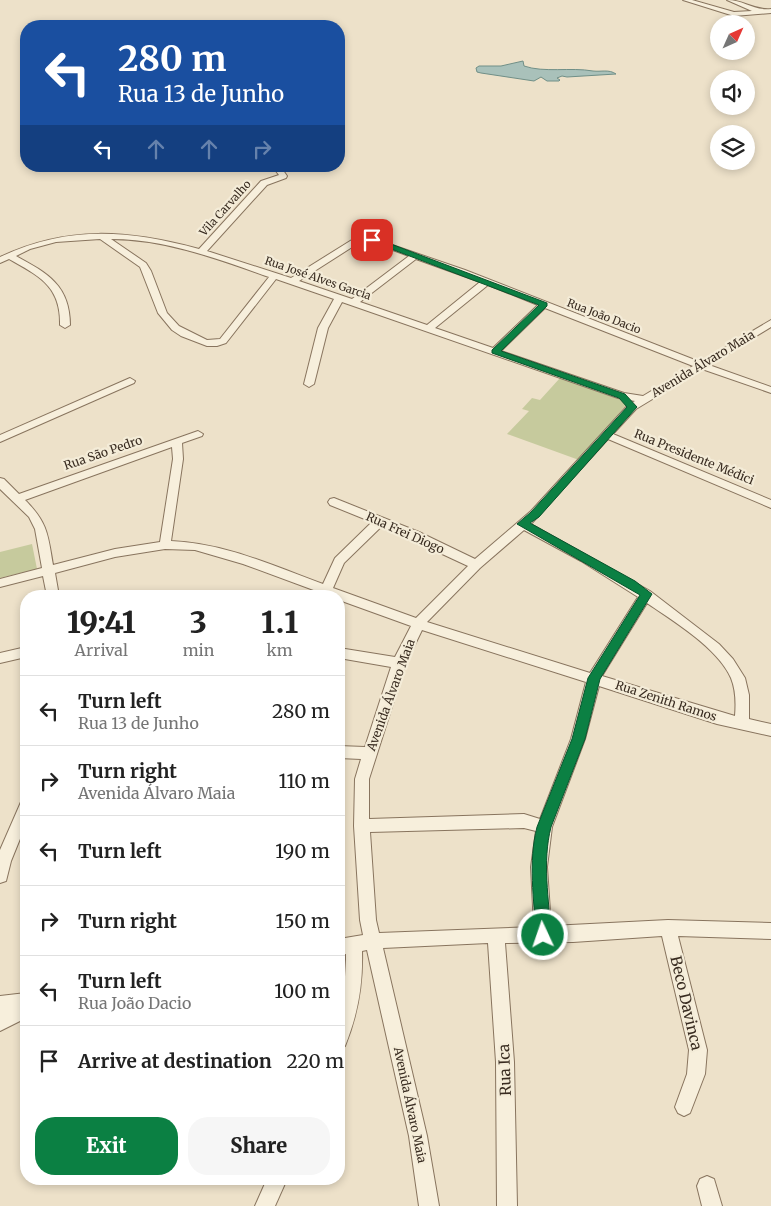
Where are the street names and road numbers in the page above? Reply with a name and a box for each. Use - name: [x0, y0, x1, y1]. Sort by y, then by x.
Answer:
- street label: Vila Carvalho: [196, 177, 254, 240]
- street label: Rua José Alves Garcia: [263, 253, 373, 303]
- street label: Rua João Dacio: [565, 296, 643, 337]
- street label: Avenida Álvaro Maia: [647, 326, 758, 401]
- street label: Rua Presidente Médici: [632, 426, 756, 487]
- street label: Rua São Pedro: [62, 432, 144, 473]
- street label: Rua Frei Diogo: [364, 509, 447, 557]
- street label: Avenida Álvaro Maia: [363, 636, 418, 754]
- street label: Rua Zenith Ramos: [614, 677, 719, 724]
- street label: Beco Davinca: [666, 954, 707, 1052]
- street label: Rua Ica: [494, 1044, 515, 1096]
- street label: Avenida Álvaro Maia: [391, 1045, 430, 1165]

